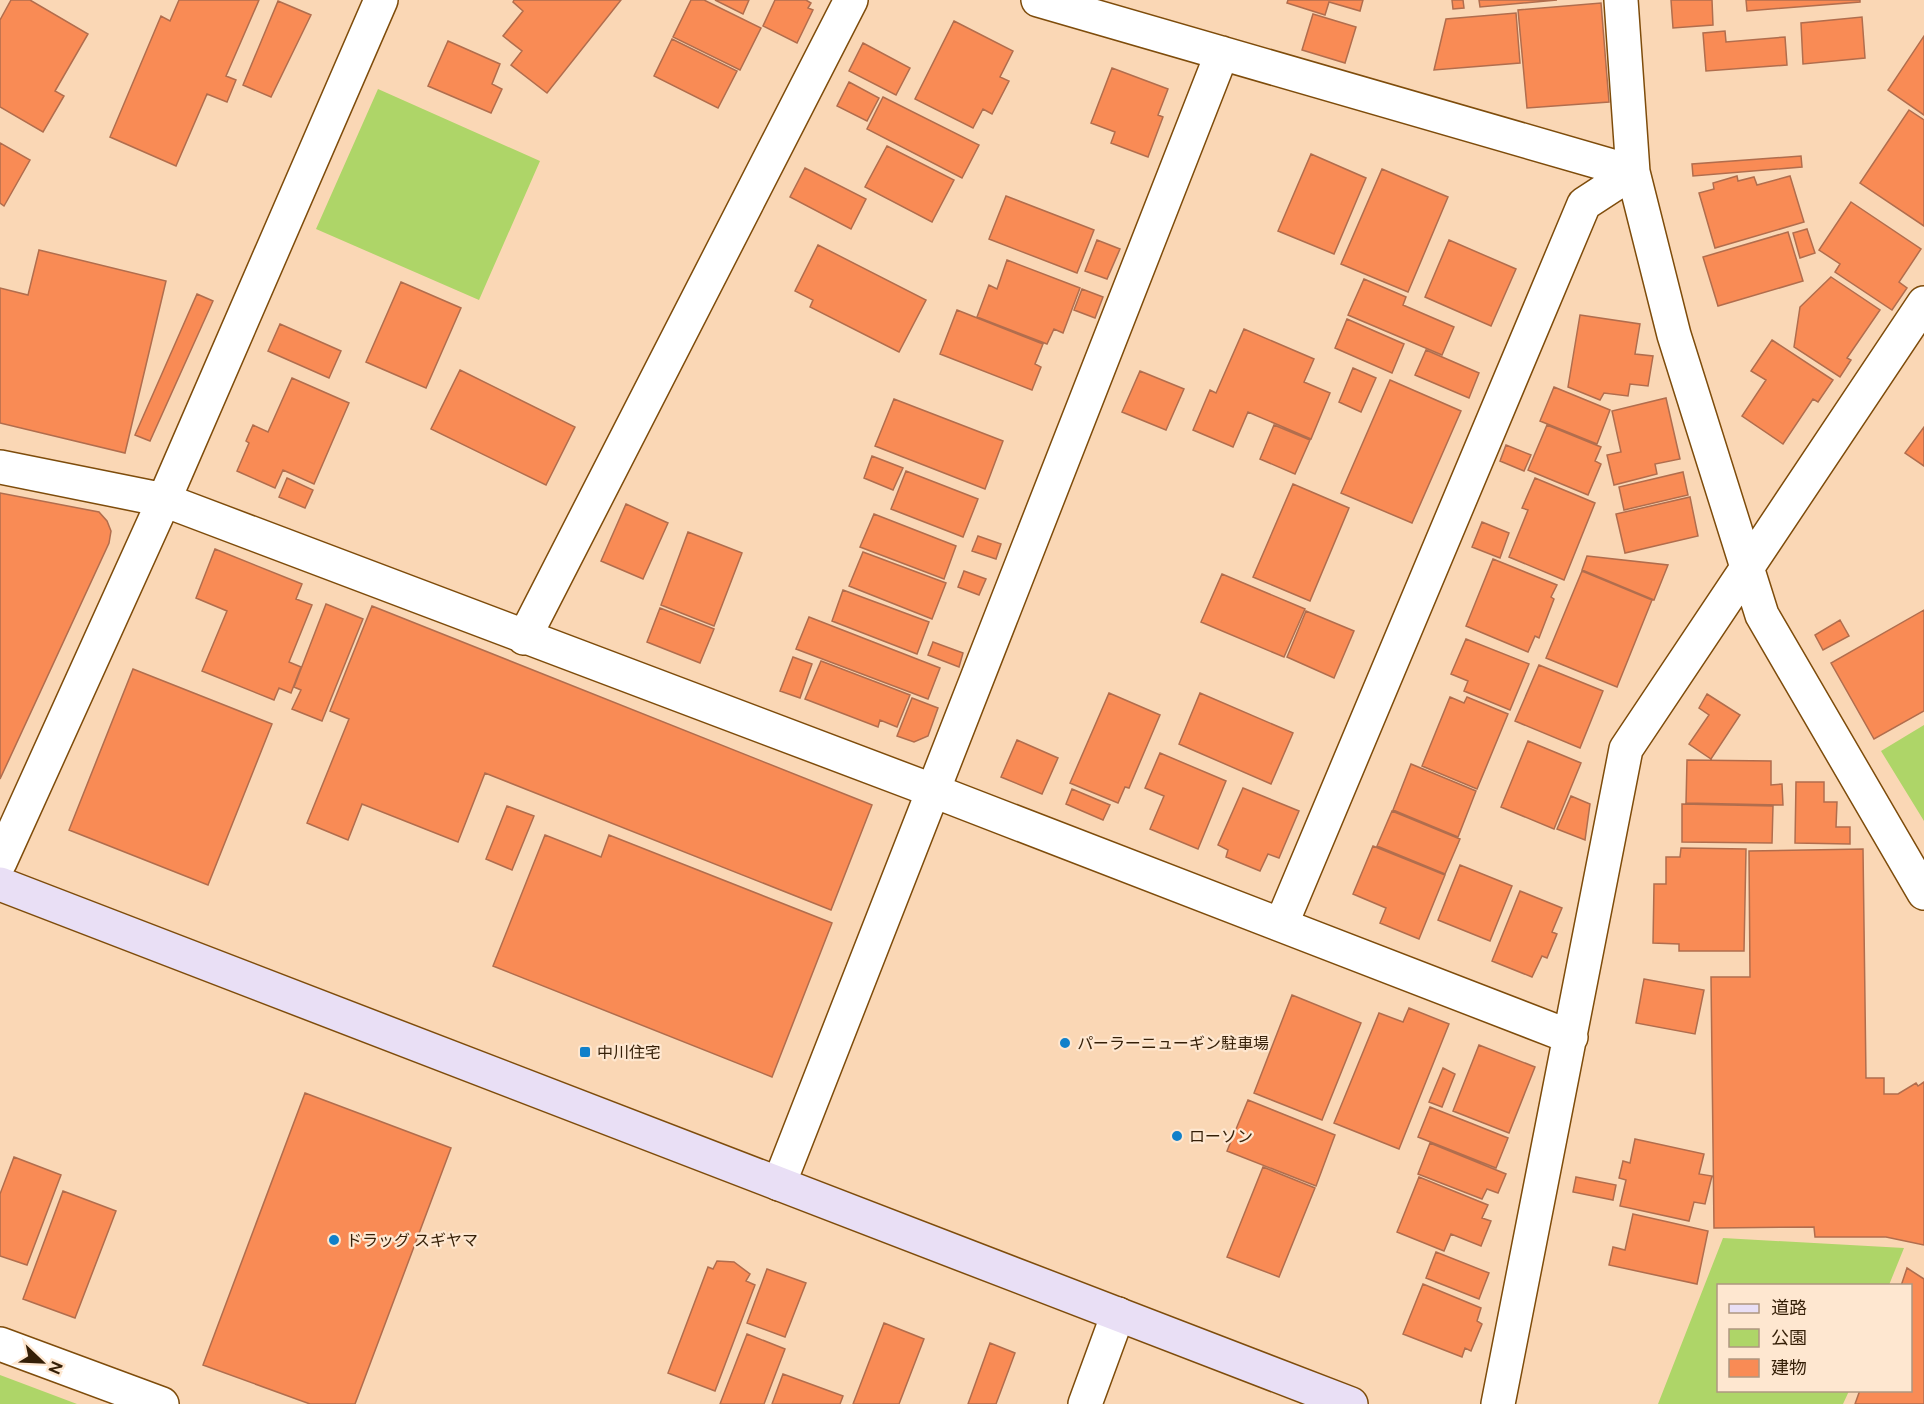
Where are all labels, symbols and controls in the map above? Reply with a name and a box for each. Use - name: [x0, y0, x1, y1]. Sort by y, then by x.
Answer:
- place label: パーラーニューギン駐車場: [1077, 1034, 1269, 1053]
- marker: パーラーニューギン駐車場: [1058, 1036, 1072, 1050]
- place label: 中川住宅: [597, 1043, 661, 1062]
- marker: 中川住宅: [578, 1045, 592, 1059]
- place label: ローソン: [1189, 1127, 1253, 1146]
- marker: ローソン: [1170, 1129, 1184, 1143]
- place label: ドラッグ スギヤマ: [346, 1231, 478, 1250]
- marker: ドラッグ スギヤマ: [327, 1233, 341, 1247]
- legend: [1717, 1284, 1912, 1392]
- text: 道路: [1771, 1297, 1807, 1318]
- text: 公園: [1771, 1327, 1807, 1348]
- north arrow: [12, 1332, 72, 1392]
- text: 建物: [1771, 1357, 1807, 1378]
- text: N: [44, 1358, 67, 1377]

